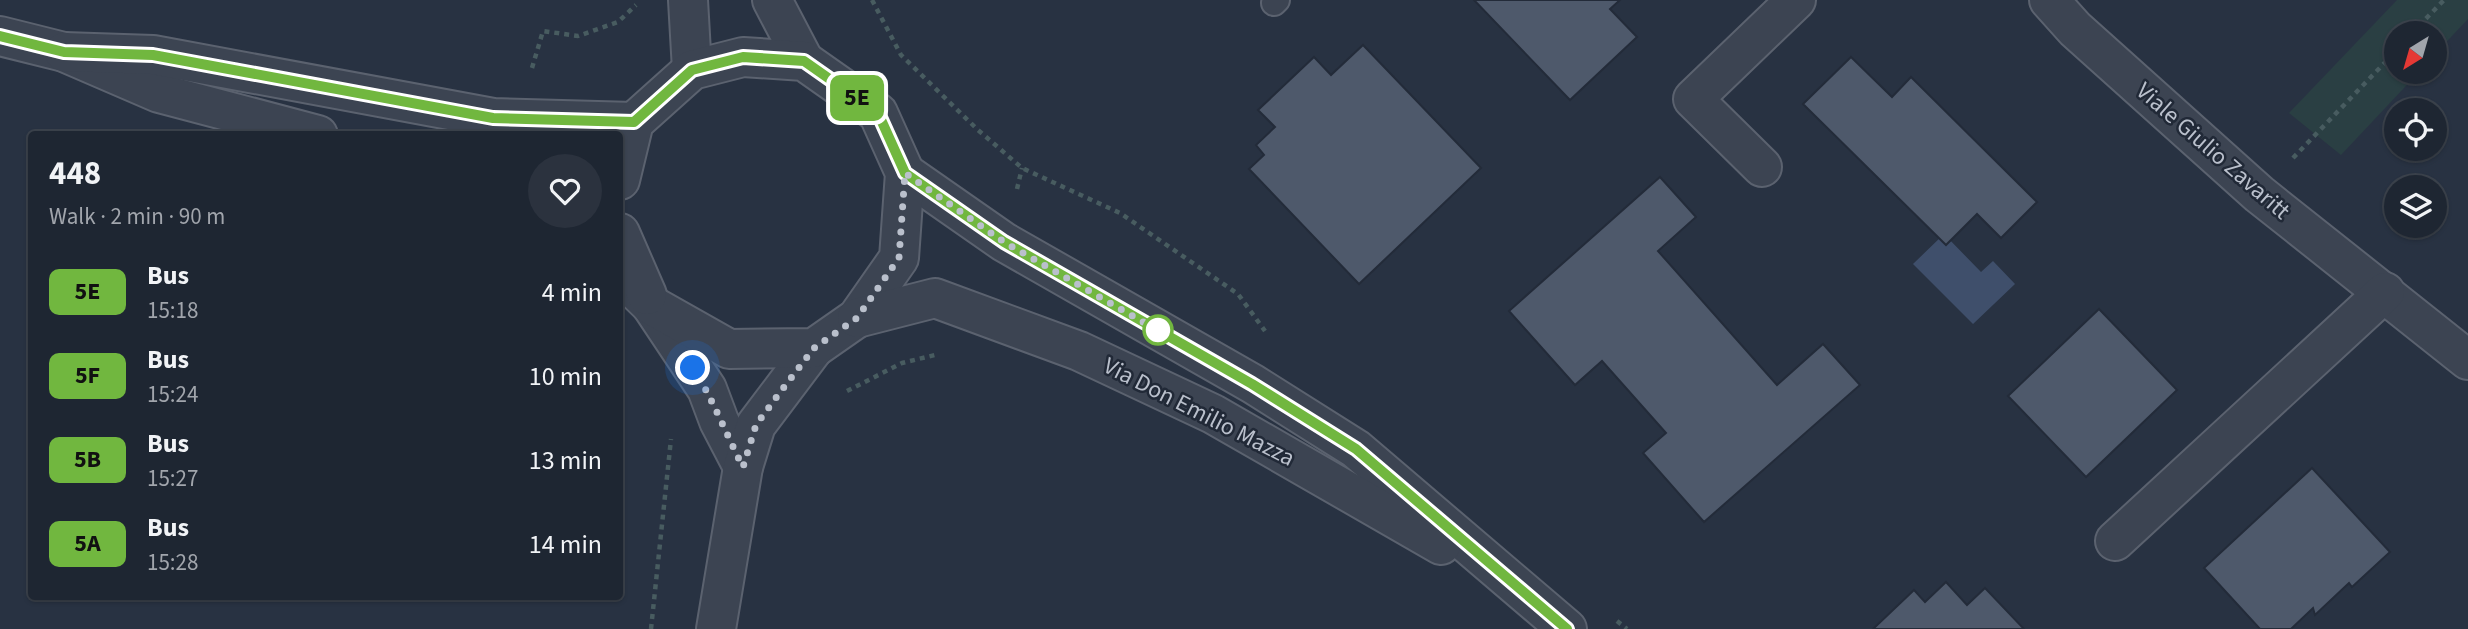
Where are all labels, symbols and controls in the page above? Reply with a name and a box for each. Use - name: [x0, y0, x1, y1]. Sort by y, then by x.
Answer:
- north arrow: [2384, 21, 2446, 84]
- map controls: [2384, 21, 2447, 238]
- street label: Viale Giulio Zavaritt: [2128, 74, 2298, 228]
- line badge: 5E: [826, 75, 888, 121]
- text: 5E: [844, 80, 870, 115]
- button: locate: [2384, 98, 2447, 161]
- text: 448: [49, 150, 101, 197]
- button: heart: [528, 154, 602, 228]
- button: layers: [2384, 175, 2447, 238]
- text: Walk · 2 min · 90 m: [49, 200, 225, 233]
- text: Bus: [147, 257, 189, 294]
- text: 5E: [75, 274, 100, 309]
- text: 4 min: [542, 274, 602, 311]
- text: 15:18: [147, 294, 198, 327]
- unlabelled marker: [1143, 315, 1173, 345]
- text: Bus: [147, 341, 189, 378]
- street label: Via Don Emilio Mazza: [1097, 349, 1301, 475]
- your location: [675, 350, 710, 385]
- text: 5F: [75, 358, 100, 393]
- text: 10 min: [529, 358, 602, 395]
- text: 15:24: [147, 378, 198, 411]
- text: Bus: [147, 425, 189, 462]
- text: 5B: [74, 442, 101, 477]
- text: 13 min: [529, 442, 602, 479]
- text: 15:27: [147, 462, 198, 495]
- text: Bus: [147, 509, 189, 546]
- text: 5A: [74, 526, 101, 561]
- text: 14 min: [529, 526, 602, 563]
- text: 15:28: [147, 546, 198, 579]

